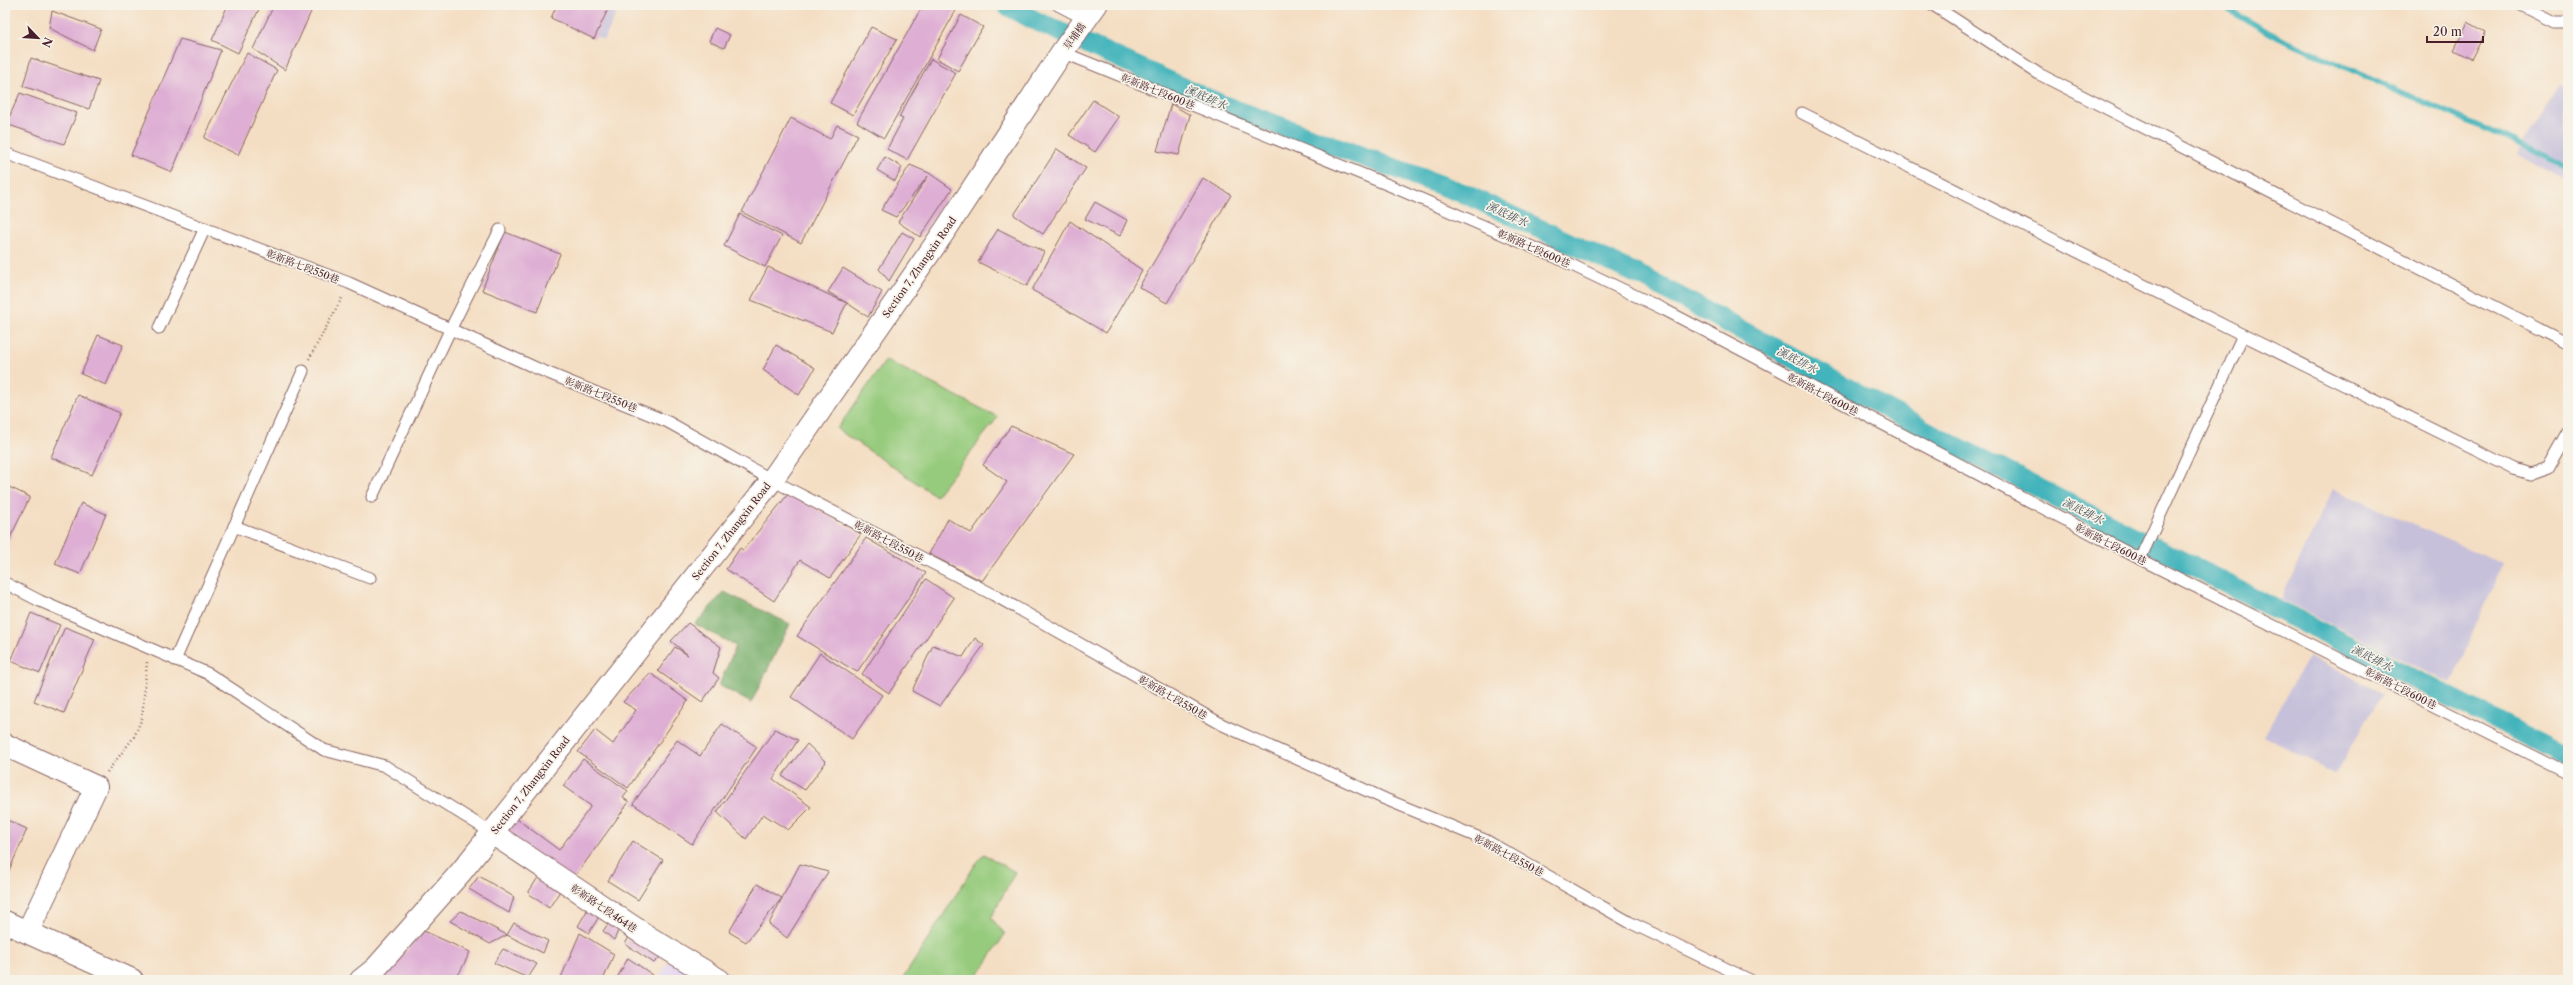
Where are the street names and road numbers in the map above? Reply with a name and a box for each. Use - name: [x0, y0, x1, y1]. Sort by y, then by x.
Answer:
- street label: 草埔橋: [1060, 20, 1088, 52]
- street label: 彰新路七段600巷: [1119, 71, 1197, 112]
- street label: Section 7, Zhangxin Road: [880, 214, 959, 320]
- street label: 彰新路七段600巷: [1495, 227, 1572, 270]
- street label: 彰新路七段550巷: [264, 247, 341, 286]
- street label: 彰新路七段600巷: [1785, 370, 1860, 419]
- street label: 彰新路七段550巷: [563, 374, 639, 415]
- street label: Section 7, Zhangxin Road: [689, 480, 774, 583]
- street label: 彰新路七段550巷: [852, 518, 926, 565]
- street label: 彰新路七段600巷: [2073, 521, 2149, 568]
- street label: 彰新路七段600巷: [2363, 665, 2439, 712]
- street label: 彰新路七段550巷: [1136, 673, 1209, 722]
- street label: Section 7, Zhangxin Road: [488, 734, 573, 837]
- street label: 彰新路七段550巷: [1472, 832, 1546, 879]
- street label: 彰新路七段464巷: [568, 881, 639, 935]

